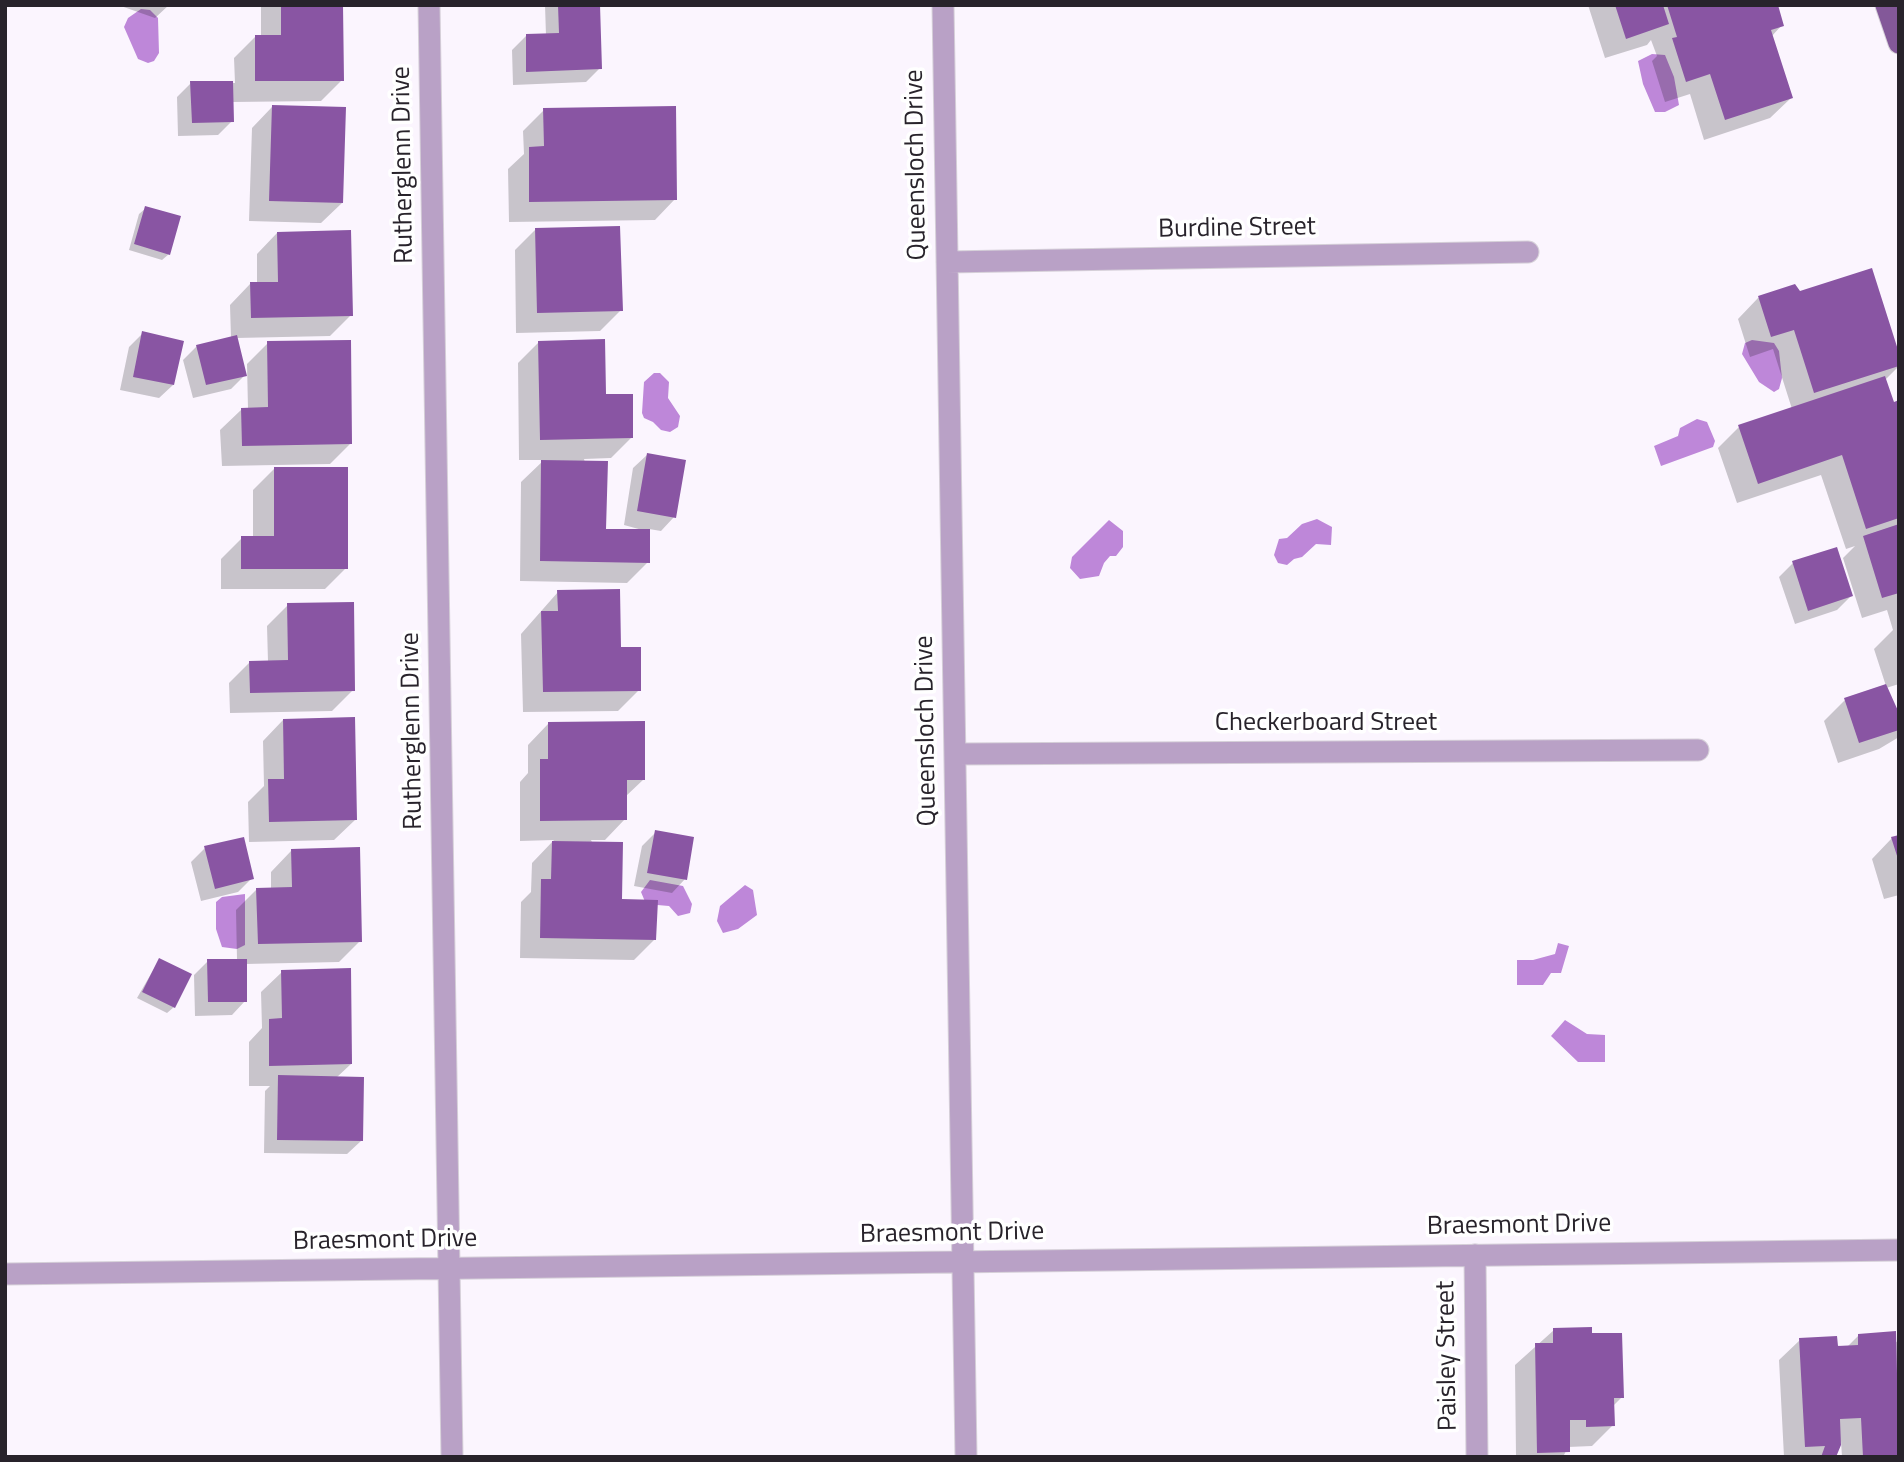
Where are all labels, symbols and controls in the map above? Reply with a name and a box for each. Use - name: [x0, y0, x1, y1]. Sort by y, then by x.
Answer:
- street label: Rutherglenn Drive: [387, 66, 421, 264]
- street label: Queensloch Drive: [900, 69, 934, 261]
- street label: Burdine Street: [1158, 212, 1316, 246]
- street label: Rutherglenn Drive: [396, 632, 430, 830]
- street label: Queensloch Drive: [910, 635, 944, 827]
- street label: Checkerboard Street: [1215, 708, 1437, 740]
- street label: Braesmont Drive: [1427, 1209, 1611, 1243]
- street label: Braesmont Drive: [860, 1217, 1044, 1251]
- street label: Braesmont Drive: [293, 1224, 477, 1258]
- street label: Paisley Street: [1431, 1281, 1465, 1431]

